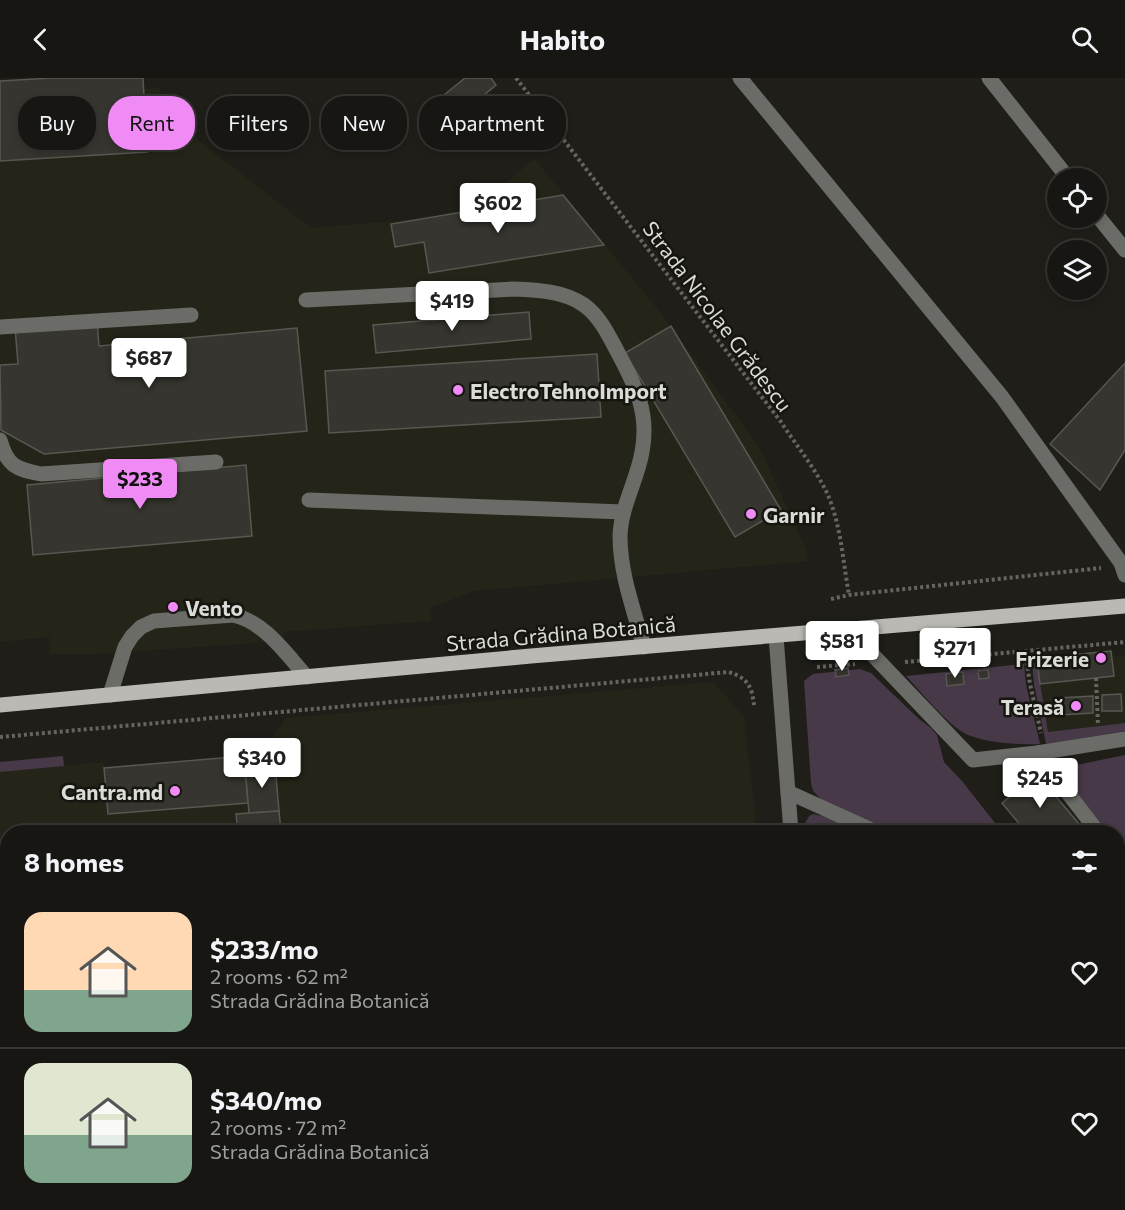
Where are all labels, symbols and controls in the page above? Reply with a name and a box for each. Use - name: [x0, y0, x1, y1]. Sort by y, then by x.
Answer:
- icon: back: [24, 23, 57, 56]
- text: Habito: [520, 23, 605, 56]
- icon: search: [1068, 23, 1101, 56]
- chip: Buy: [18, 96, 96, 150]
- chip: Rent: [108, 96, 195, 150]
- chip: Filters: [207, 96, 309, 150]
- chip: New: [321, 96, 407, 150]
- chip: Apartment: [419, 96, 566, 150]
- map controls: [1047, 168, 1107, 300]
- button: locate: [1047, 168, 1107, 228]
- pin: $602: [462, 183, 534, 234]
- text: $602: [474, 190, 522, 214]
- street label: Strada Nicolae Grădescu: [638, 216, 798, 416]
- button: layers: [1047, 240, 1107, 300]
- pin: $419: [416, 281, 488, 332]
- text: $419: [430, 288, 474, 312]
- pin: $687: [113, 338, 185, 389]
- text: $687: [125, 345, 173, 369]
- place label: ElectroTehnoImport: [470, 378, 667, 403]
- marker: ElectroTehnoImport: [451, 383, 465, 397]
- pin: $233: [104, 459, 176, 510]
- text: $233: [117, 466, 163, 490]
- place label: Garnir: [763, 502, 825, 527]
- marker: Garnir: [744, 507, 758, 521]
- place label: Vento: [185, 595, 243, 620]
- marker: Vento: [166, 600, 180, 614]
- street label: Strada Grădina Botanică: [445, 611, 677, 655]
- pin: $581: [806, 621, 878, 672]
- text: $581: [820, 628, 864, 652]
- pin: $271: [919, 628, 991, 679]
- text: $271: [934, 635, 976, 659]
- place label: Frizerie: [1015, 646, 1089, 671]
- marker: Frizerie: [1094, 651, 1108, 665]
- place label: Terasă: [1001, 694, 1064, 719]
- marker: Terasă: [1069, 699, 1083, 713]
- pin: $340: [226, 738, 298, 789]
- text: $340: [238, 745, 286, 769]
- pin: $245: [1004, 758, 1076, 809]
- text: $245: [1017, 765, 1063, 789]
- place label: Cantra.md: [61, 779, 163, 804]
- marker: Cantra.md: [168, 784, 182, 798]
- icon: filters: [1068, 845, 1101, 878]
- text: 8 homes: [24, 846, 124, 877]
- text: $233/mo: [210, 933, 319, 964]
- icon: home: [72, 936, 144, 1008]
- icon: heart: [1068, 956, 1101, 989]
- text: 2 rooms · 62 m²: [210, 964, 348, 988]
- text: Strada Grădina Botanică: [210, 988, 429, 1012]
- text: $340/mo: [210, 1084, 322, 1115]
- icon: home: [72, 1087, 144, 1159]
- icon: heart: [1068, 1107, 1101, 1140]
- text: 2 rooms · 72 m²: [210, 1115, 346, 1139]
- text: Strada Grădina Botanică: [210, 1139, 429, 1163]

